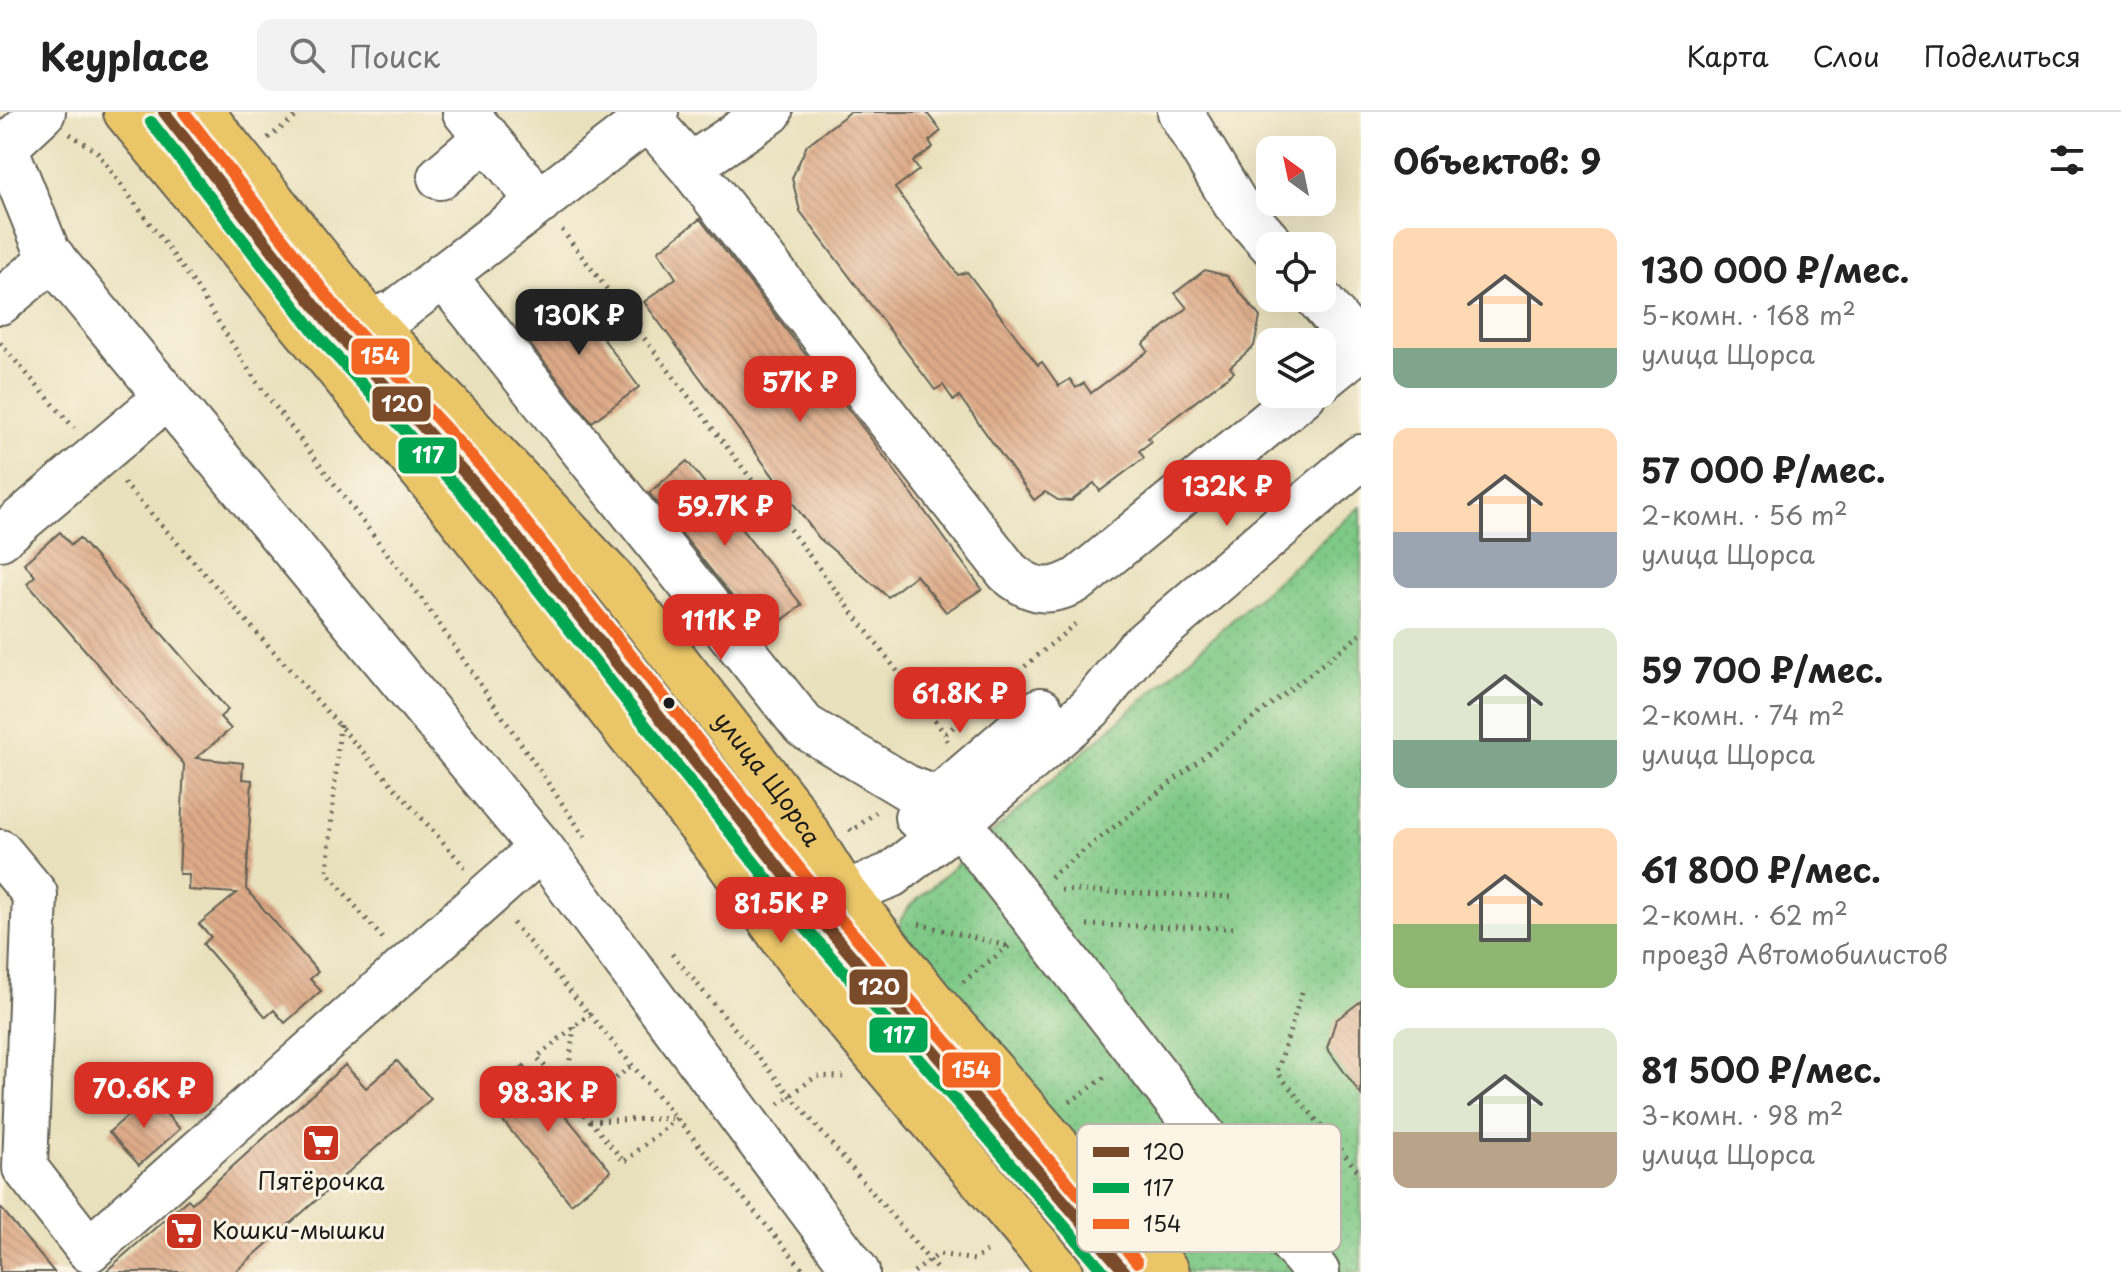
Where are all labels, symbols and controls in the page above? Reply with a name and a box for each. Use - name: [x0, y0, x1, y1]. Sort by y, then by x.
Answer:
- search box: [257, 19, 817, 91]
- text: Keyplace: [40, 27, 209, 84]
- icon: search: [285, 33, 329, 77]
- text: Поиск: [349, 33, 440, 78]
- text: Карта: [1686, 34, 1769, 77]
- text: Слои: [1813, 34, 1880, 77]
- text: Поделиться: [1924, 34, 2081, 77]
- text: Объектов: 9: [1393, 134, 1601, 186]
- north arrow: [1256, 136, 1336, 216]
- map controls: [1256, 136, 1336, 408]
- icon: filters: [2045, 138, 2089, 182]
- button: locate: [1256, 232, 1336, 312]
- text: 130 000 ₽/мес.: [1641, 243, 1909, 295]
- icon: home: [1457, 260, 1553, 356]
- pin: 130K ₽: [514, 289, 644, 357]
- text: 130K ₽: [533, 295, 625, 334]
- text: 5-комн. · 168 m²: [1641, 295, 1856, 334]
- button: layers: [1256, 328, 1336, 408]
- text: улица Щорса: [1641, 334, 1815, 373]
- line badge: 154: [350, 337, 411, 376]
- text: 154: [360, 338, 400, 371]
- pin: 57K ₽: [744, 356, 856, 424]
- text: 57K ₽: [762, 362, 838, 401]
- line badge: 120: [371, 385, 432, 423]
- text: 120: [381, 386, 423, 419]
- line badge: 117: [397, 436, 458, 475]
- text: 117: [412, 437, 445, 470]
- text: 57 000 ₽/мес.: [1641, 443, 1886, 495]
- pin: 132K ₽: [1162, 460, 1292, 528]
- icon: home: [1457, 460, 1553, 556]
- text: 132K ₽: [1182, 466, 1272, 505]
- pin: 59.7K ₽: [651, 480, 799, 548]
- text: 59.7K ₽: [676, 486, 774, 525]
- text: 2-комн. · 56 m²: [1641, 495, 1848, 534]
- text: улица Щорса: [1641, 534, 1815, 573]
- pin: 111K ₽: [656, 594, 786, 662]
- text: 111K ₽: [681, 600, 761, 639]
- text: 59 700 ₽/мес.: [1641, 643, 1884, 695]
- icon: home: [1457, 660, 1553, 756]
- pin: 61.8K ₽: [886, 667, 1034, 735]
- text: 61.8K ₽: [912, 673, 1008, 712]
- unlabelled marker: [661, 695, 677, 711]
- text: 2-комн. · 74 m²: [1641, 695, 1845, 734]
- street label: улица Щорса: [706, 703, 831, 853]
- text: улица Щорса: [1641, 734, 1815, 773]
- text: 61 800 ₽/мес.: [1641, 843, 1881, 895]
- icon: home: [1457, 860, 1553, 956]
- pin: 81.5K ₽: [707, 877, 855, 945]
- text: 81.5K ₽: [734, 883, 828, 922]
- text: 2-комн. · 62 m²: [1641, 895, 1848, 934]
- text: проезд Автомобилистов: [1641, 934, 1948, 973]
- line badge: 120: [848, 968, 909, 1006]
- text: 120: [858, 969, 900, 1002]
- line badge: 117: [868, 1016, 929, 1054]
- text: 117: [883, 1017, 916, 1050]
- text: 81 500 ₽/мес.: [1641, 1043, 1882, 1095]
- line badge: 154: [941, 1051, 1002, 1089]
- text: 154: [951, 1052, 991, 1085]
- icon: home: [1457, 1060, 1553, 1156]
- pin: 70.6K ₽: [70, 1062, 218, 1130]
- pin: 98.3K ₽: [474, 1066, 622, 1134]
- text: 70.6K ₽: [92, 1068, 196, 1107]
- text: 98.3K ₽: [498, 1072, 598, 1111]
- text: 3-комн. · 98 m²: [1641, 1095, 1843, 1134]
- supermarket icon: Пятёрочка: [300, 1122, 342, 1164]
- legend: [1077, 1124, 1341, 1252]
- text: 120: [1143, 1134, 1184, 1167]
- text: улица Щорса: [1641, 1134, 1815, 1173]
- place label: Пятёрочка: [258, 1162, 384, 1198]
- text: 117: [1143, 1170, 1174, 1203]
- text: 154: [1143, 1206, 1182, 1239]
- supermarket icon: Кошки-мышки: [163, 1210, 205, 1252]
- place label: Кошки-мышки: [212, 1211, 386, 1247]

